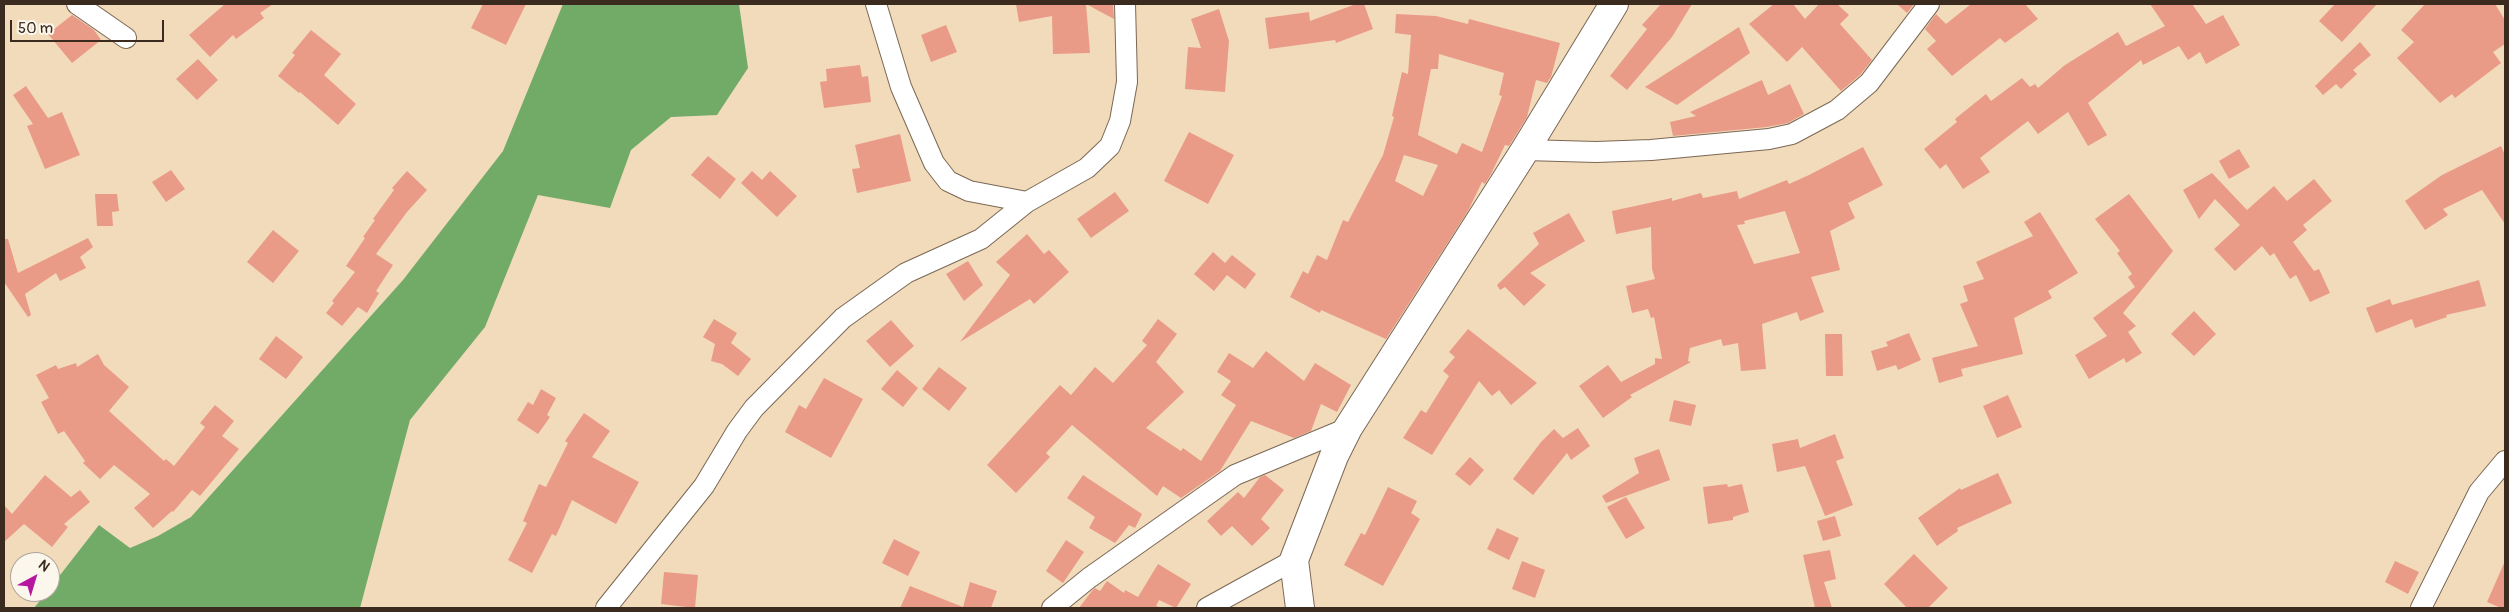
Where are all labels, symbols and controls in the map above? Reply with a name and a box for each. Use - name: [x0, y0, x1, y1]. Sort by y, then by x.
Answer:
- scale bar: [12, 10, 166, 42]
- text: 50 m: [18, 19, 53, 38]
- north arrow: [10, 552, 60, 602]
- text: N: [35, 556, 53, 575]

